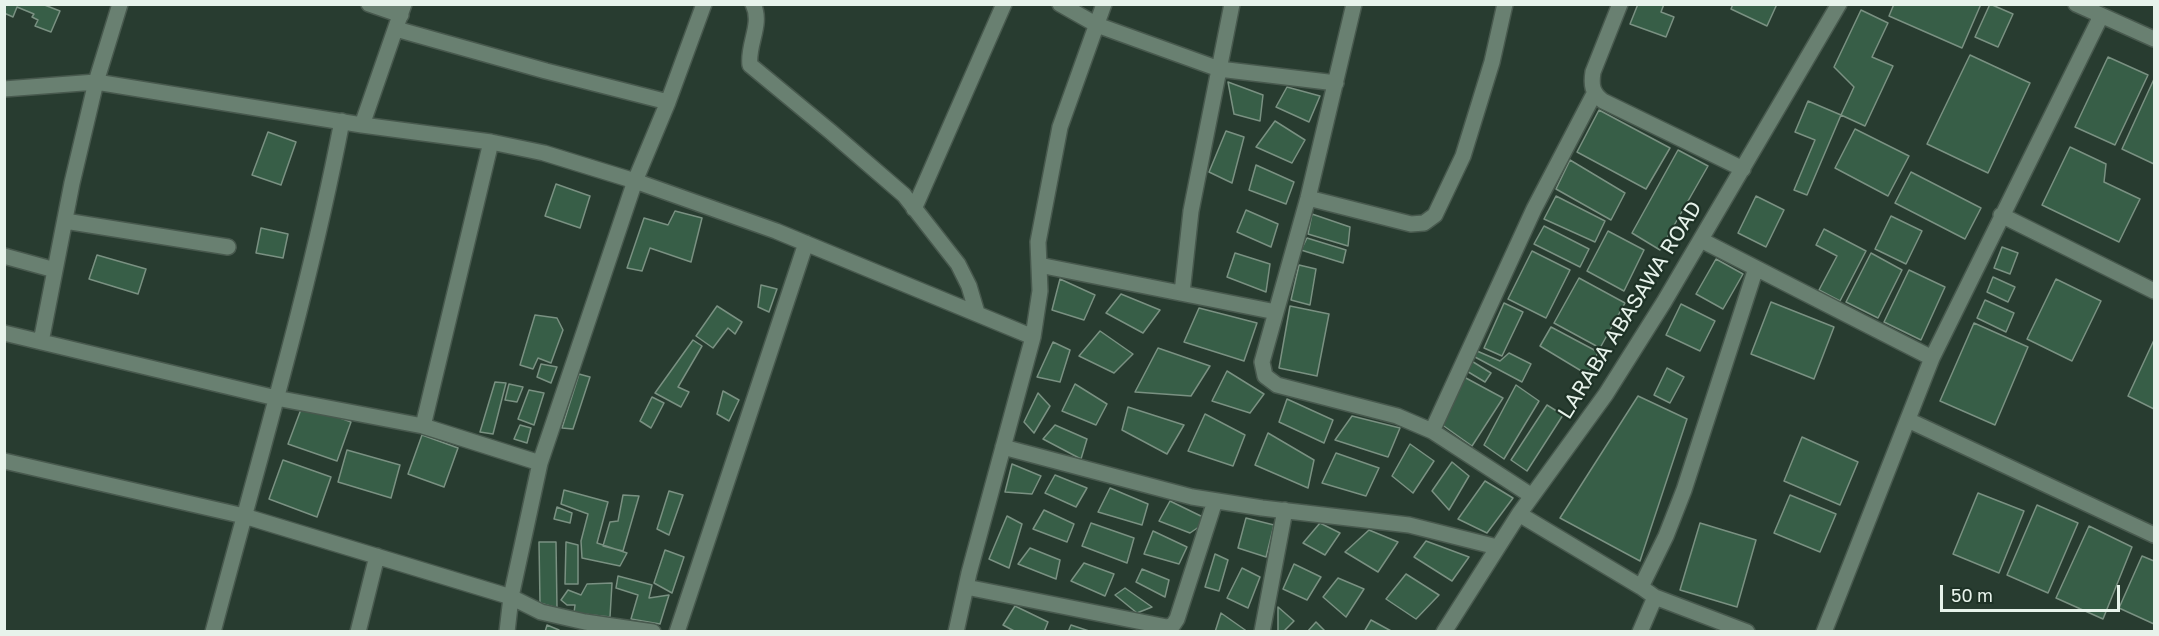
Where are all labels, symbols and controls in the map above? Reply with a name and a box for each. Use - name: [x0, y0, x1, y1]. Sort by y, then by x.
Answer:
- street label: LARABA ABASAWA ROAD: [1553, 196, 1707, 424]
- scale bar: [1943, 573, 2123, 611]
- text: 50 m: [1951, 584, 1993, 606]

